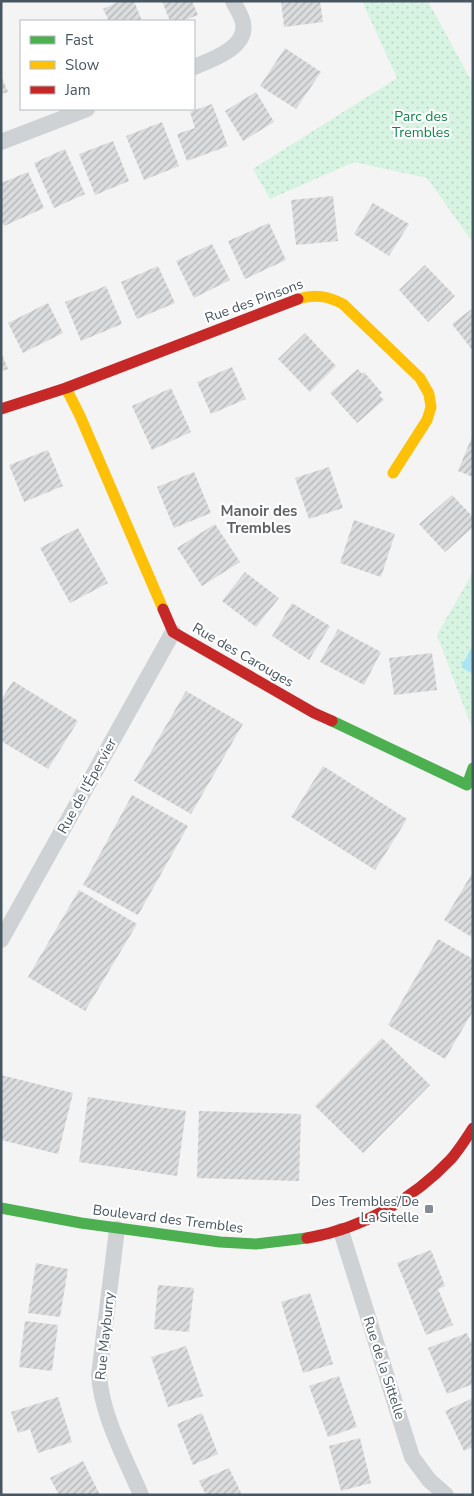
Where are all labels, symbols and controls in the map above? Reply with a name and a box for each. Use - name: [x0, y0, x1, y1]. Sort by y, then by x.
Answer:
- legend: [20, 20, 195, 110]
- text: Fast: [65, 30, 94, 50]
- text: Slow: [65, 55, 100, 75]
- text: Jam: [64, 80, 91, 100]
- park label: Parc des Trembles: [392, 107, 450, 142]
- street label: Rue des Pinsons: [202, 274, 306, 328]
- district label: Manoir des Trembles: [221, 501, 297, 538]
- street label: Rue des Carouges: [189, 618, 297, 692]
- street label: Rue de l'Épervier: [53, 735, 121, 837]
- place label: Des Trembles/De La Sitelle: [311, 1192, 419, 1227]
- street label: Boulevard des Trembles: [92, 1200, 245, 1238]
- marker: Des Trembles/De La Sitelle: [423, 1203, 435, 1215]
- street label: Rue Mayburry: [91, 1290, 119, 1381]
- street label: Rue de la Sittelle: [358, 1314, 410, 1422]

